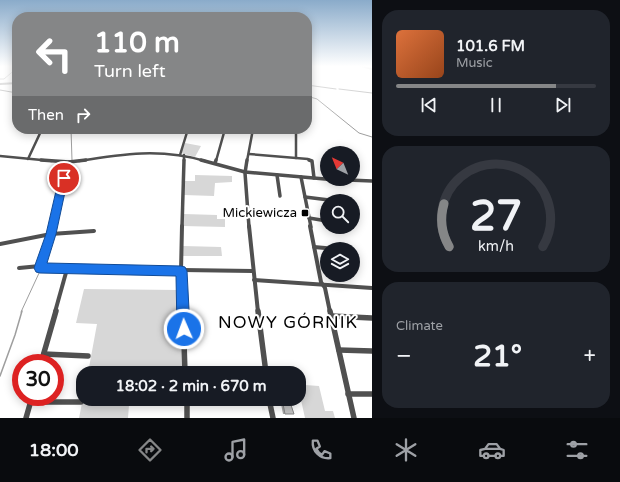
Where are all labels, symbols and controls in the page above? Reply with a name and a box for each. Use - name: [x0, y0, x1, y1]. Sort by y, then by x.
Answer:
- text: 110 m: [94, 26, 180, 60]
- icon: left: [28, 28, 80, 80]
- text: 101.6 FM: [456, 37, 525, 55]
- text: Music: [456, 55, 493, 71]
- text: Turn left: [94, 60, 166, 82]
- icon: previous: [418, 94, 440, 116]
- icon: pause: [485, 94, 507, 116]
- icon: next: [552, 94, 574, 116]
- icon: right: [72, 104, 94, 126]
- text: Then: [28, 106, 64, 124]
- north arrow: [320, 146, 360, 186]
- map controls: [320, 146, 360, 282]
- pin: [47, 161, 81, 195]
- icon: arrive: [53, 167, 75, 189]
- text: 27: [470, 192, 522, 242]
- button: search: [320, 194, 360, 234]
- place label: Mickiewicza: [223, 205, 297, 221]
- marker: Mickiewicza: [300, 208, 310, 218]
- text: km/h: [478, 238, 514, 255]
- button: layers: [320, 242, 360, 282]
- position arrow: [163, 308, 205, 350]
- district label: NOWY GÓRNIK: [218, 312, 358, 333]
- text: Climate: [396, 318, 443, 334]
- text: 21°: [473, 338, 522, 375]
- text: −: [396, 343, 412, 369]
- text: +: [584, 343, 596, 369]
- speed limit sign: 30: [12, 354, 64, 406]
- text: 18:02 · 2 min · 670 m: [116, 377, 266, 395]
- icon: directions: [136, 436, 164, 464]
- icon: music: [222, 436, 250, 464]
- icon: phone: [307, 436, 335, 464]
- icon: climate: [392, 436, 420, 464]
- icon: car: [478, 436, 506, 464]
- icon: filters: [563, 436, 591, 464]
- text: 18:00: [29, 439, 79, 461]

